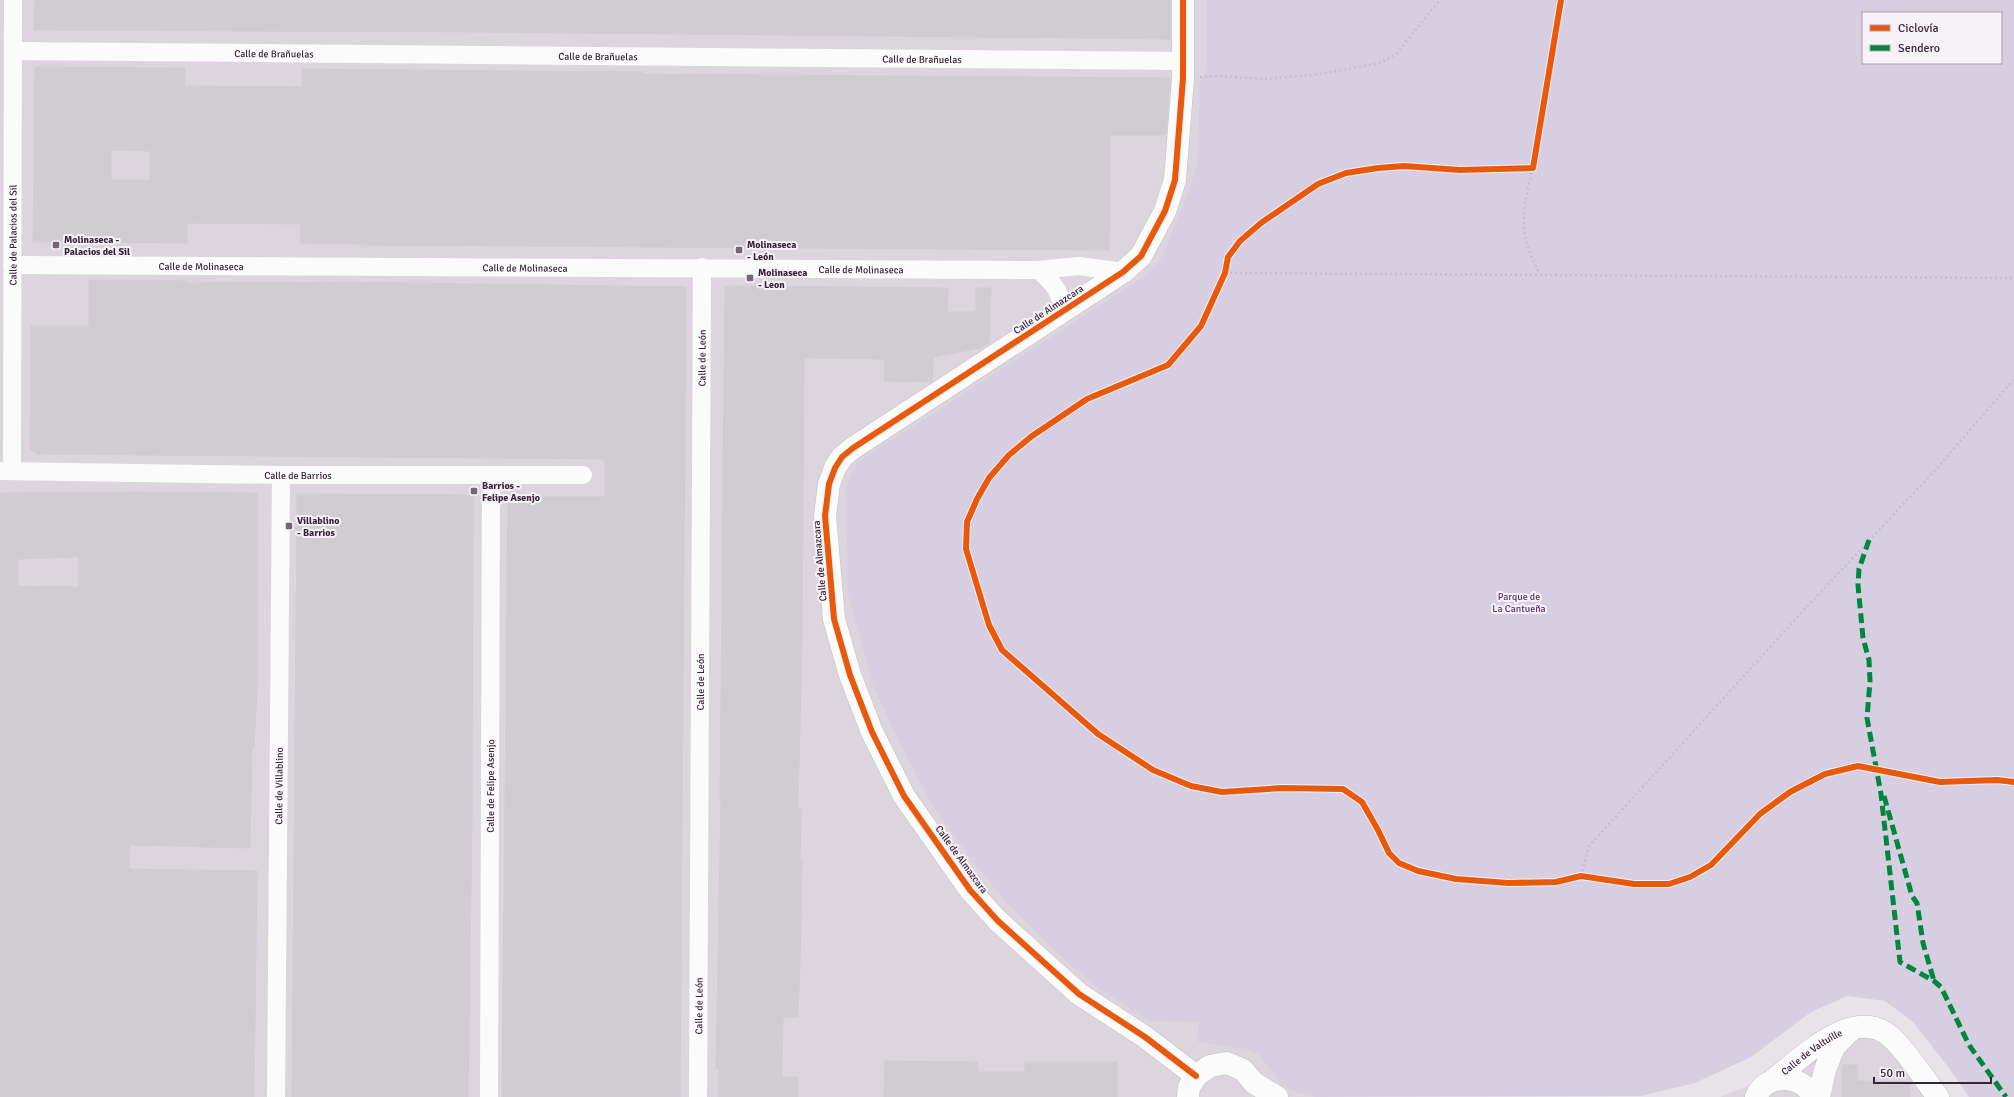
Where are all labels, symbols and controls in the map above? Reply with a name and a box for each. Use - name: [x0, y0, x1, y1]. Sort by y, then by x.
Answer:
- legend: [1862, 12, 2002, 64]
- text: Ciclovía: [1898, 21, 1939, 36]
- text: Sendero: [1898, 41, 1940, 56]
- street label: Calle de Brañuelas: [234, 48, 314, 61]
- street label: Calle de Brañuelas: [558, 51, 638, 63]
- street label: Calle de Brañuelas: [882, 53, 962, 66]
- street label: Calle de Palacios del Sil: [7, 184, 20, 286]
- place label: Molinaseca - Palacios del Sil: [64, 234, 130, 258]
- place label: Molinaseca - León: [747, 239, 796, 263]
- marker: Molinaseca - Palacios del Sil: [51, 240, 61, 250]
- marker: Molinaseca - León: [734, 245, 744, 255]
- street label: Calle de Molinaseca: [158, 261, 244, 273]
- street label: Calle de Molinaseca: [482, 262, 568, 275]
- street label: Calle de Molinaseca: [818, 264, 904, 276]
- place label: Molinaseca - Leon: [758, 267, 807, 291]
- marker: Molinaseca - Leon: [745, 273, 755, 283]
- street label: Calle de Almazcara: [1011, 283, 1086, 337]
- street label: Calle de León: [696, 329, 709, 387]
- street label: Calle de Barrios: [264, 470, 332, 482]
- place label: Barrios - Felipe Asenjo: [482, 480, 540, 504]
- marker: Barrios - Felipe Asenjo: [469, 486, 479, 496]
- place label: Villablino - Barrios: [297, 515, 339, 539]
- street label: Calle de Almazcara: [810, 520, 830, 602]
- marker: Villablino - Barrios: [284, 521, 294, 531]
- park label: Parque de La Cantueña: [1492, 591, 1546, 615]
- street label: Calle de León: [695, 653, 707, 711]
- street label: Calle de Felipe Asenjo: [485, 739, 497, 833]
- street label: Calle de Villablino: [273, 747, 286, 825]
- street label: Calle de Almazcara: [932, 823, 990, 896]
- street label: Calle de León: [693, 977, 706, 1035]
- street label: Calle de Valtuílle: [1779, 1027, 1844, 1078]
- scale bar: [1874, 1059, 1991, 1085]
- text: 50 m: [1880, 1066, 1905, 1081]

